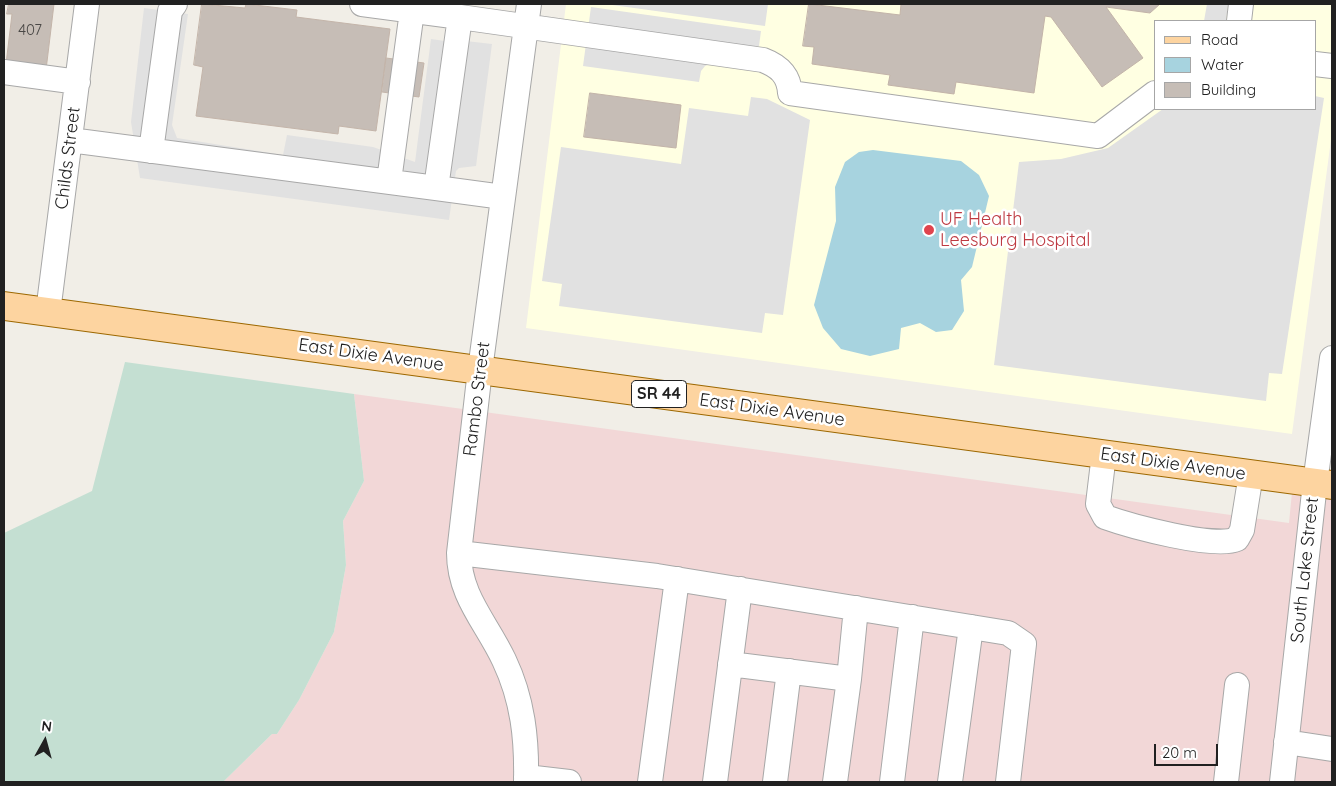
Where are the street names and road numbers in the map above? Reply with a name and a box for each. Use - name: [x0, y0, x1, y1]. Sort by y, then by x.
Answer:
- street label: Childs Street: [51, 105, 85, 211]
- street label: East Dixie Avenue: [297, 334, 445, 376]
- street label: Rambo Street: [459, 340, 495, 458]
- road number: SR 44: [632, 380, 686, 408]
- street label: East Dixie Avenue: [698, 389, 846, 431]
- street label: East Dixie Avenue: [1099, 443, 1247, 485]
- street label: South Lake Street: [1287, 496, 1323, 644]

